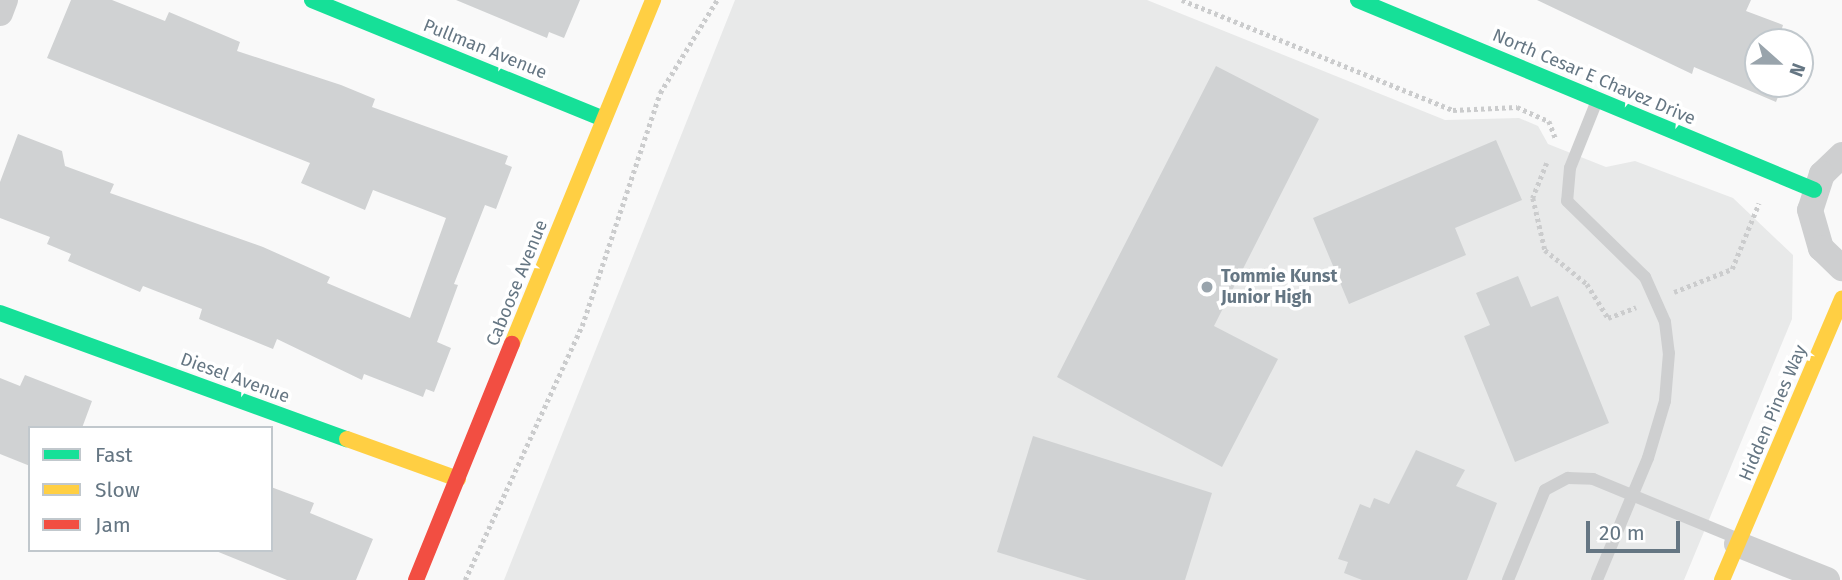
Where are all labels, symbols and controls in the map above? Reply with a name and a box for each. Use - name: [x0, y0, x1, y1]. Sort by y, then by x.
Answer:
- street label: Pullman Avenue: [420, 14, 550, 84]
- street label: North Cesar E Chavez Drive: [1489, 24, 1699, 130]
- north arrow: [1744, 28, 1814, 98]
- text: N: [1784, 60, 1810, 80]
- street label: Caboose Avenue: [482, 217, 552, 349]
- place label: Tommie Kunst Junior High: [1221, 266, 1337, 308]
- marker: Tommie Kunst Junior High: [1199, 279, 1215, 295]
- street label: Hidden Pines Way: [1735, 342, 1811, 484]
- street label: Diesel Avenue: [178, 348, 292, 408]
- legend: [28, 426, 273, 552]
- text: Fast: [95, 442, 133, 468]
- text: Slow: [95, 477, 140, 503]
- scale bar: [1590, 506, 1685, 550]
- text: Jam: [95, 512, 131, 538]
- text: 20 m: [1599, 520, 1645, 546]

